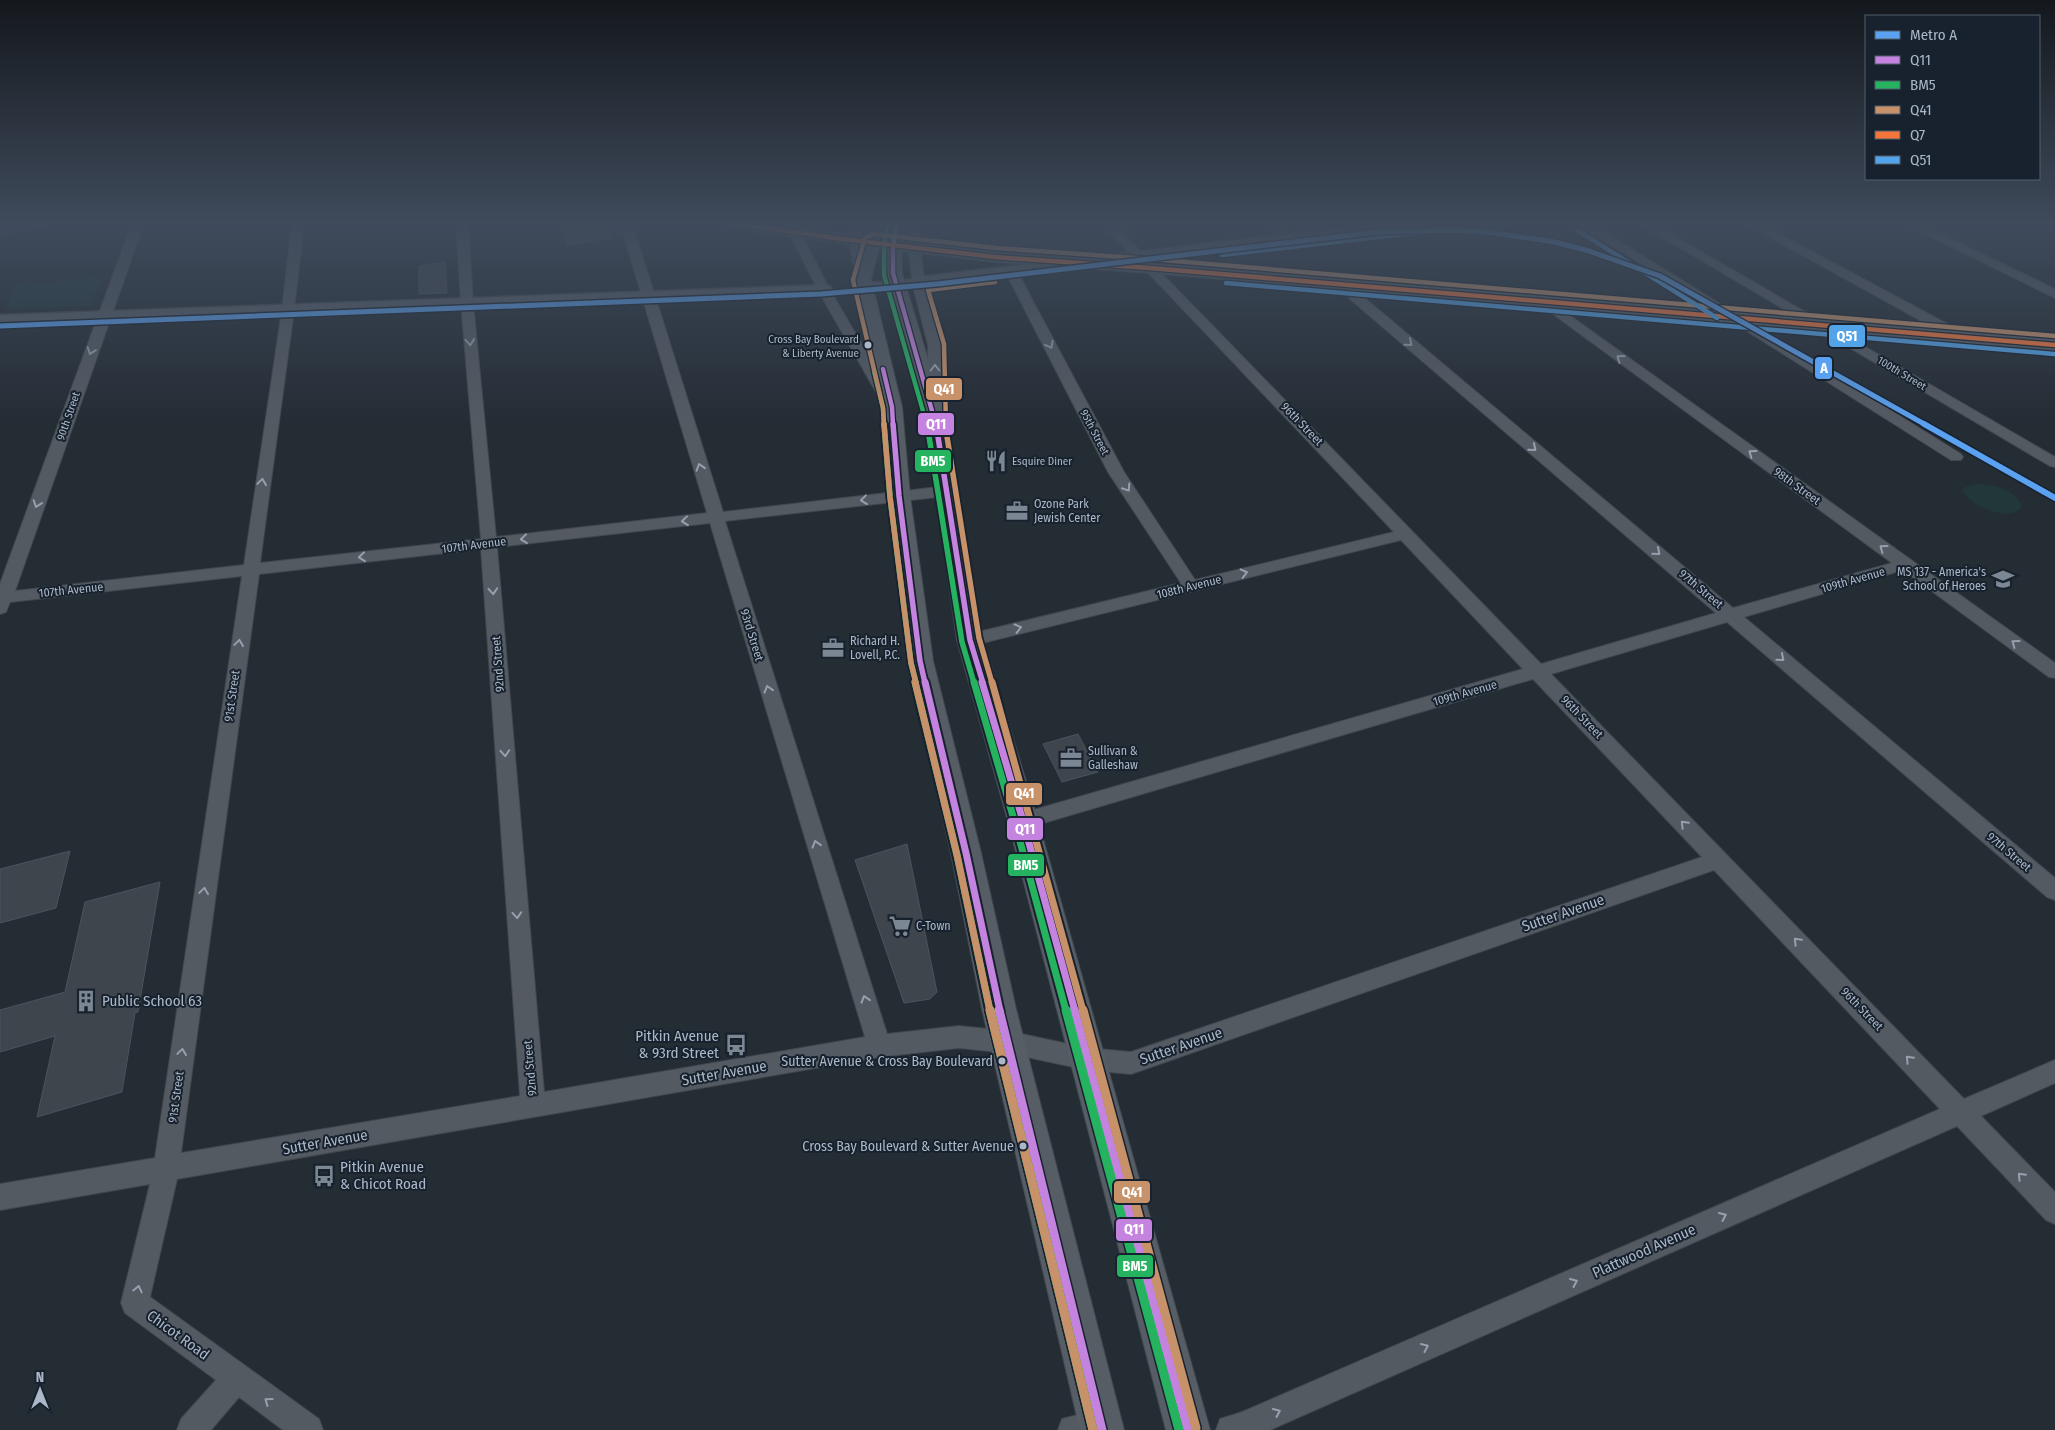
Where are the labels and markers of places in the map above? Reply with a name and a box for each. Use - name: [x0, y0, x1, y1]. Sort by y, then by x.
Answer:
- place label: Cross Bay Boulevard & Liberty Avenue: [768, 333, 859, 360]
- marker: Cross Bay Boulevard & Liberty Avenue: [863, 340, 873, 350]
- restaurant icon: Esquire Diner: [983, 448, 1009, 474]
- place label: Esquire Diner: [1012, 455, 1072, 468]
- place label: Ozone Park Jewish Center: [1034, 497, 1101, 525]
- office icon: Ozone Park Jewish Center: [1004, 498, 1030, 524]
- place label: MS 137 - America's School of Heroes: [1897, 565, 1986, 593]
- school or university icon: MS 137 - America's School of Heroes: [1990, 566, 2016, 592]
- place label: Richard H. Lovell, P.C.: [850, 634, 900, 662]
- office icon: Richard H. Lovell, P.C.: [820, 635, 846, 661]
- place label: Sullivan & Galleshaw: [1088, 744, 1138, 772]
- office icon: Sullivan & Galleshaw: [1058, 745, 1084, 771]
- supermarket icon: C-Town: [887, 913, 913, 939]
- place label: C-Town: [916, 919, 951, 933]
- building icon: Public School 63: [73, 988, 99, 1014]
- place label: Public School 63: [102, 992, 202, 1010]
- place label: Pitkin Avenue & 93rd Street: [635, 1027, 719, 1062]
- bus stop icon: Pitkin Avenue & 93rd Street: [723, 1032, 749, 1058]
- place label: Sutter Avenue & Cross Bay Boulevard: [781, 1053, 993, 1070]
- marker: Sutter Avenue & Cross Bay Boulevard: [997, 1056, 1007, 1066]
- place label: Cross Bay Boulevard & Sutter Avenue: [802, 1138, 1014, 1155]
- marker: Cross Bay Boulevard & Sutter Avenue: [1018, 1141, 1028, 1151]
- place label: Pitkin Avenue & Chicot Road: [340, 1158, 426, 1193]
- bus stop icon: Pitkin Avenue & Chicot Road: [311, 1163, 337, 1189]

